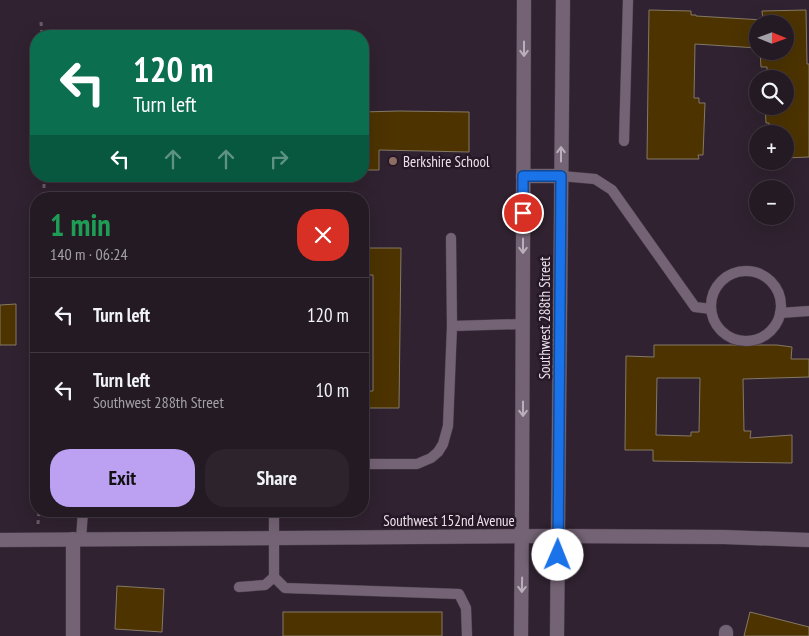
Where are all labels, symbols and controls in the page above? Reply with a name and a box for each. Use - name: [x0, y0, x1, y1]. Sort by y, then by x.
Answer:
- north arrow: [749, 15, 794, 60]
- map controls: [749, 15, 794, 225]
- one-way arrow: [519, 40, 529, 56]
- text: 120 m: [133, 46, 214, 92]
- icon: left: [50, 50, 115, 115]
- button: search: [749, 70, 794, 115]
- text: Turn left: [133, 90, 197, 118]
- button: +: [749, 125, 794, 170]
- icon: left: [106, 145, 134, 173]
- icon: ahead: [159, 145, 187, 173]
- icon: ahead: [212, 145, 240, 173]
- icon: right: [265, 145, 293, 173]
- one-way arrow: [556, 147, 566, 163]
- place label: Berkshire School: [403, 152, 490, 171]
- marker: Berkshire School: [387, 155, 399, 167]
- button: −: [749, 180, 794, 225]
- pin: [502, 192, 544, 234]
- icon: arrive: [509, 199, 537, 227]
- text: 1 min: [50, 205, 111, 244]
- button: close: [297, 209, 349, 261]
- one-way arrow: [518, 238, 528, 254]
- text: 140 m · 06:24: [50, 244, 128, 264]
- street label: Southwest 288th Street: [535, 257, 554, 379]
- icon: left: [50, 301, 78, 329]
- text: Turn left: [93, 303, 150, 327]
- text: 120 m: [307, 303, 349, 327]
- text: Turn left: [93, 368, 150, 392]
- icon: left: [50, 376, 78, 404]
- text: 10 m: [316, 378, 349, 402]
- text: Southwest 288th Street: [93, 392, 224, 412]
- one-way arrow: [518, 400, 528, 416]
- button: Exit: [50, 449, 195, 507]
- button: Share: [205, 449, 349, 507]
- street label: Southwest 152nd Avenue: [383, 511, 515, 530]
- position arrow: [531, 528, 583, 580]
- one-way arrow: [517, 576, 527, 592]

